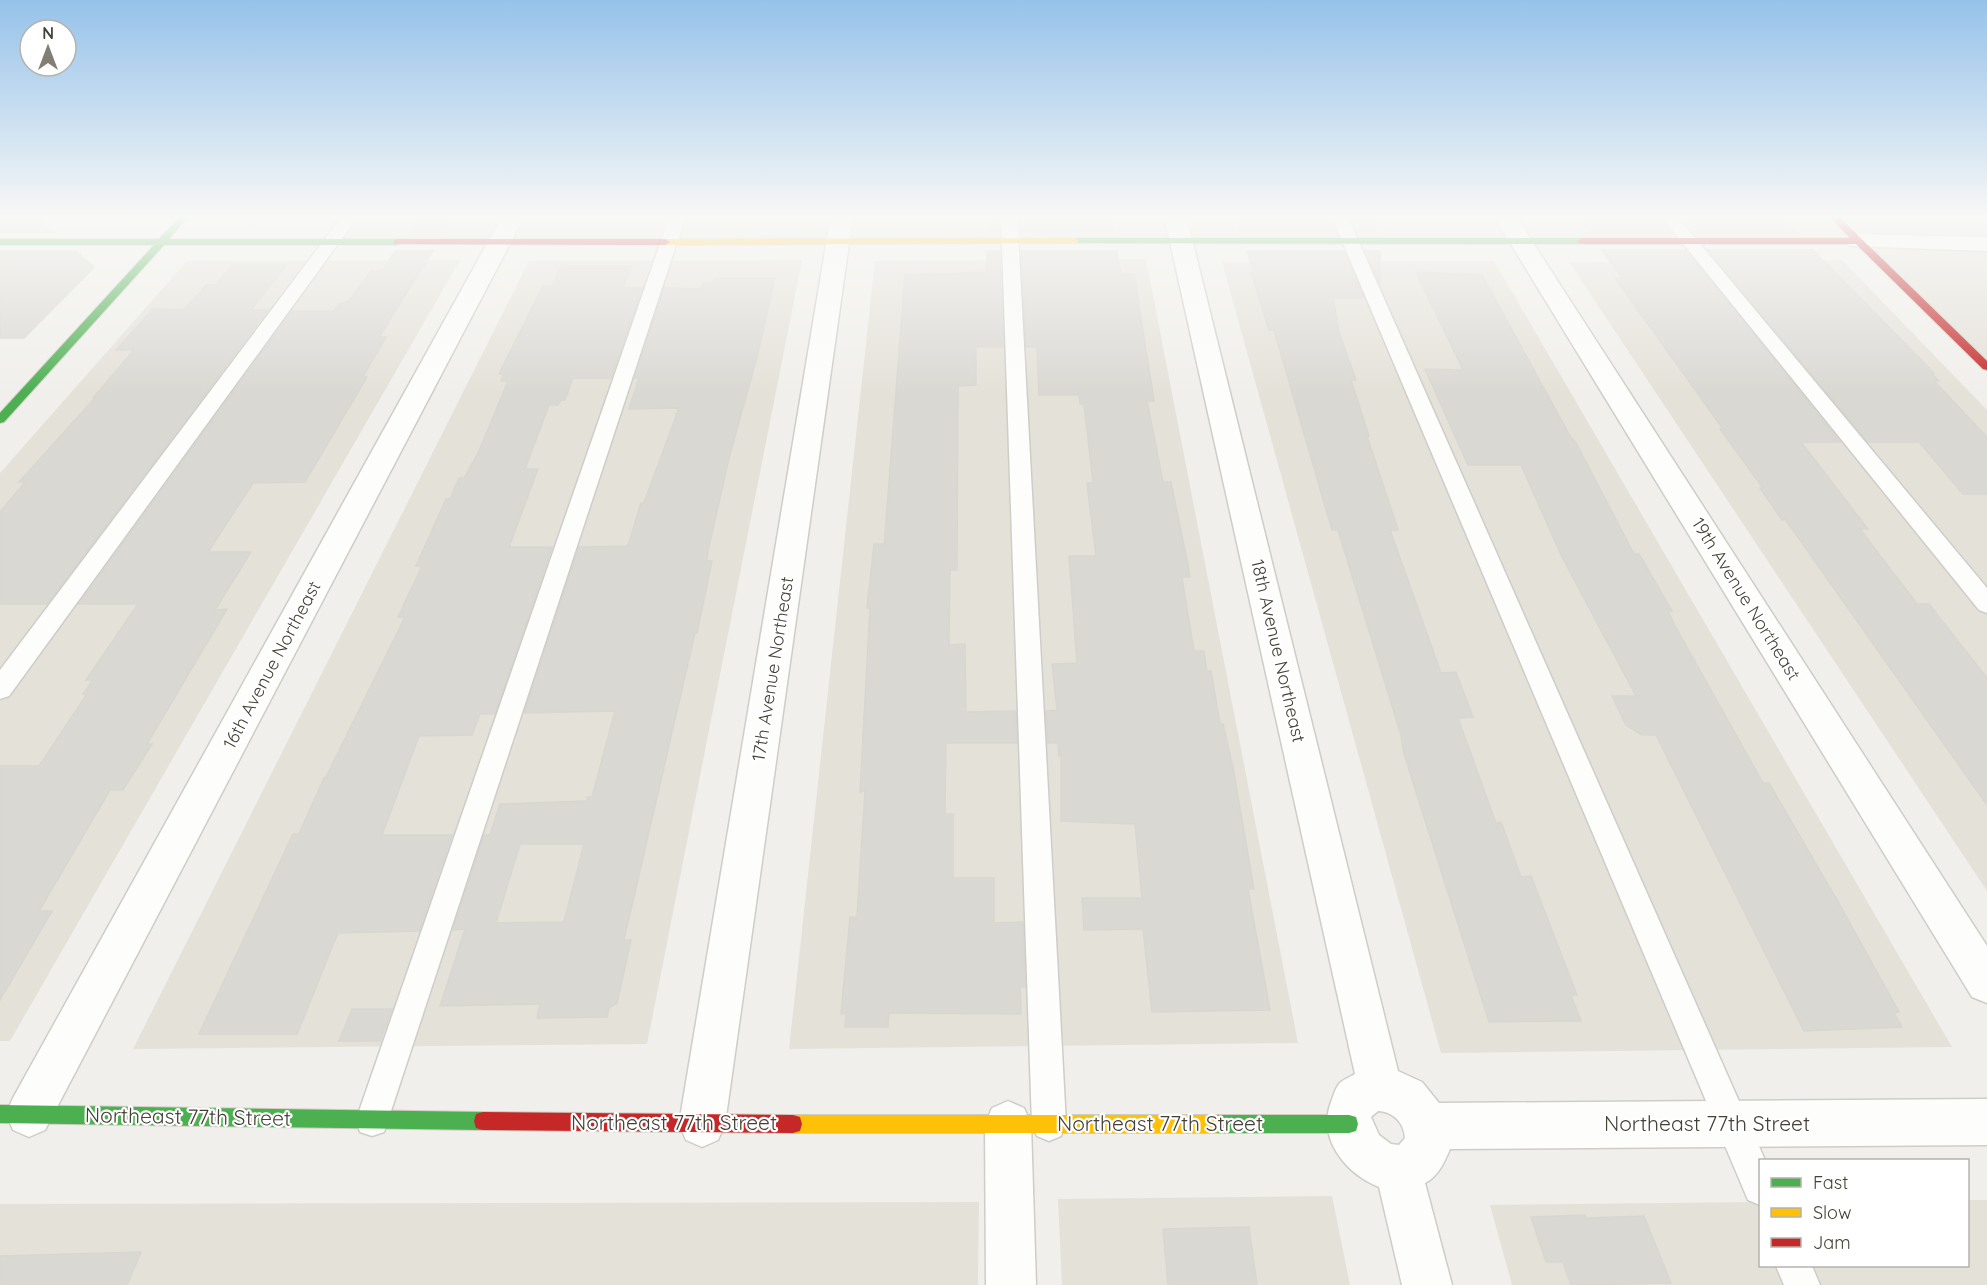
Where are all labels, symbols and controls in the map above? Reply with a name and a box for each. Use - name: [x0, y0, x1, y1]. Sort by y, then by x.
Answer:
- north arrow: [18, 18, 78, 78]
- text: N: [42, 23, 54, 43]
- street label: 19th Avenue Northeast: [1687, 513, 1806, 684]
- street label: 18th Avenue Northeast: [1246, 557, 1311, 745]
- street label: 17th Avenue Northeast: [747, 575, 798, 763]
- street label: 16th Avenue Northeast: [218, 577, 326, 753]
- street label: Northeast 77th Street: [85, 1101, 291, 1131]
- street label: Northeast 77th Street: [571, 1109, 777, 1135]
- street label: Northeast 77th Street: [1057, 1110, 1263, 1136]
- street label: Northeast 77th Street: [1604, 1110, 1810, 1136]
- legend: [1759, 1159, 1969, 1267]
- text: Fast: [1813, 1171, 1848, 1194]
- text: Slow: [1813, 1201, 1851, 1224]
- text: Jam: [1813, 1231, 1851, 1254]

